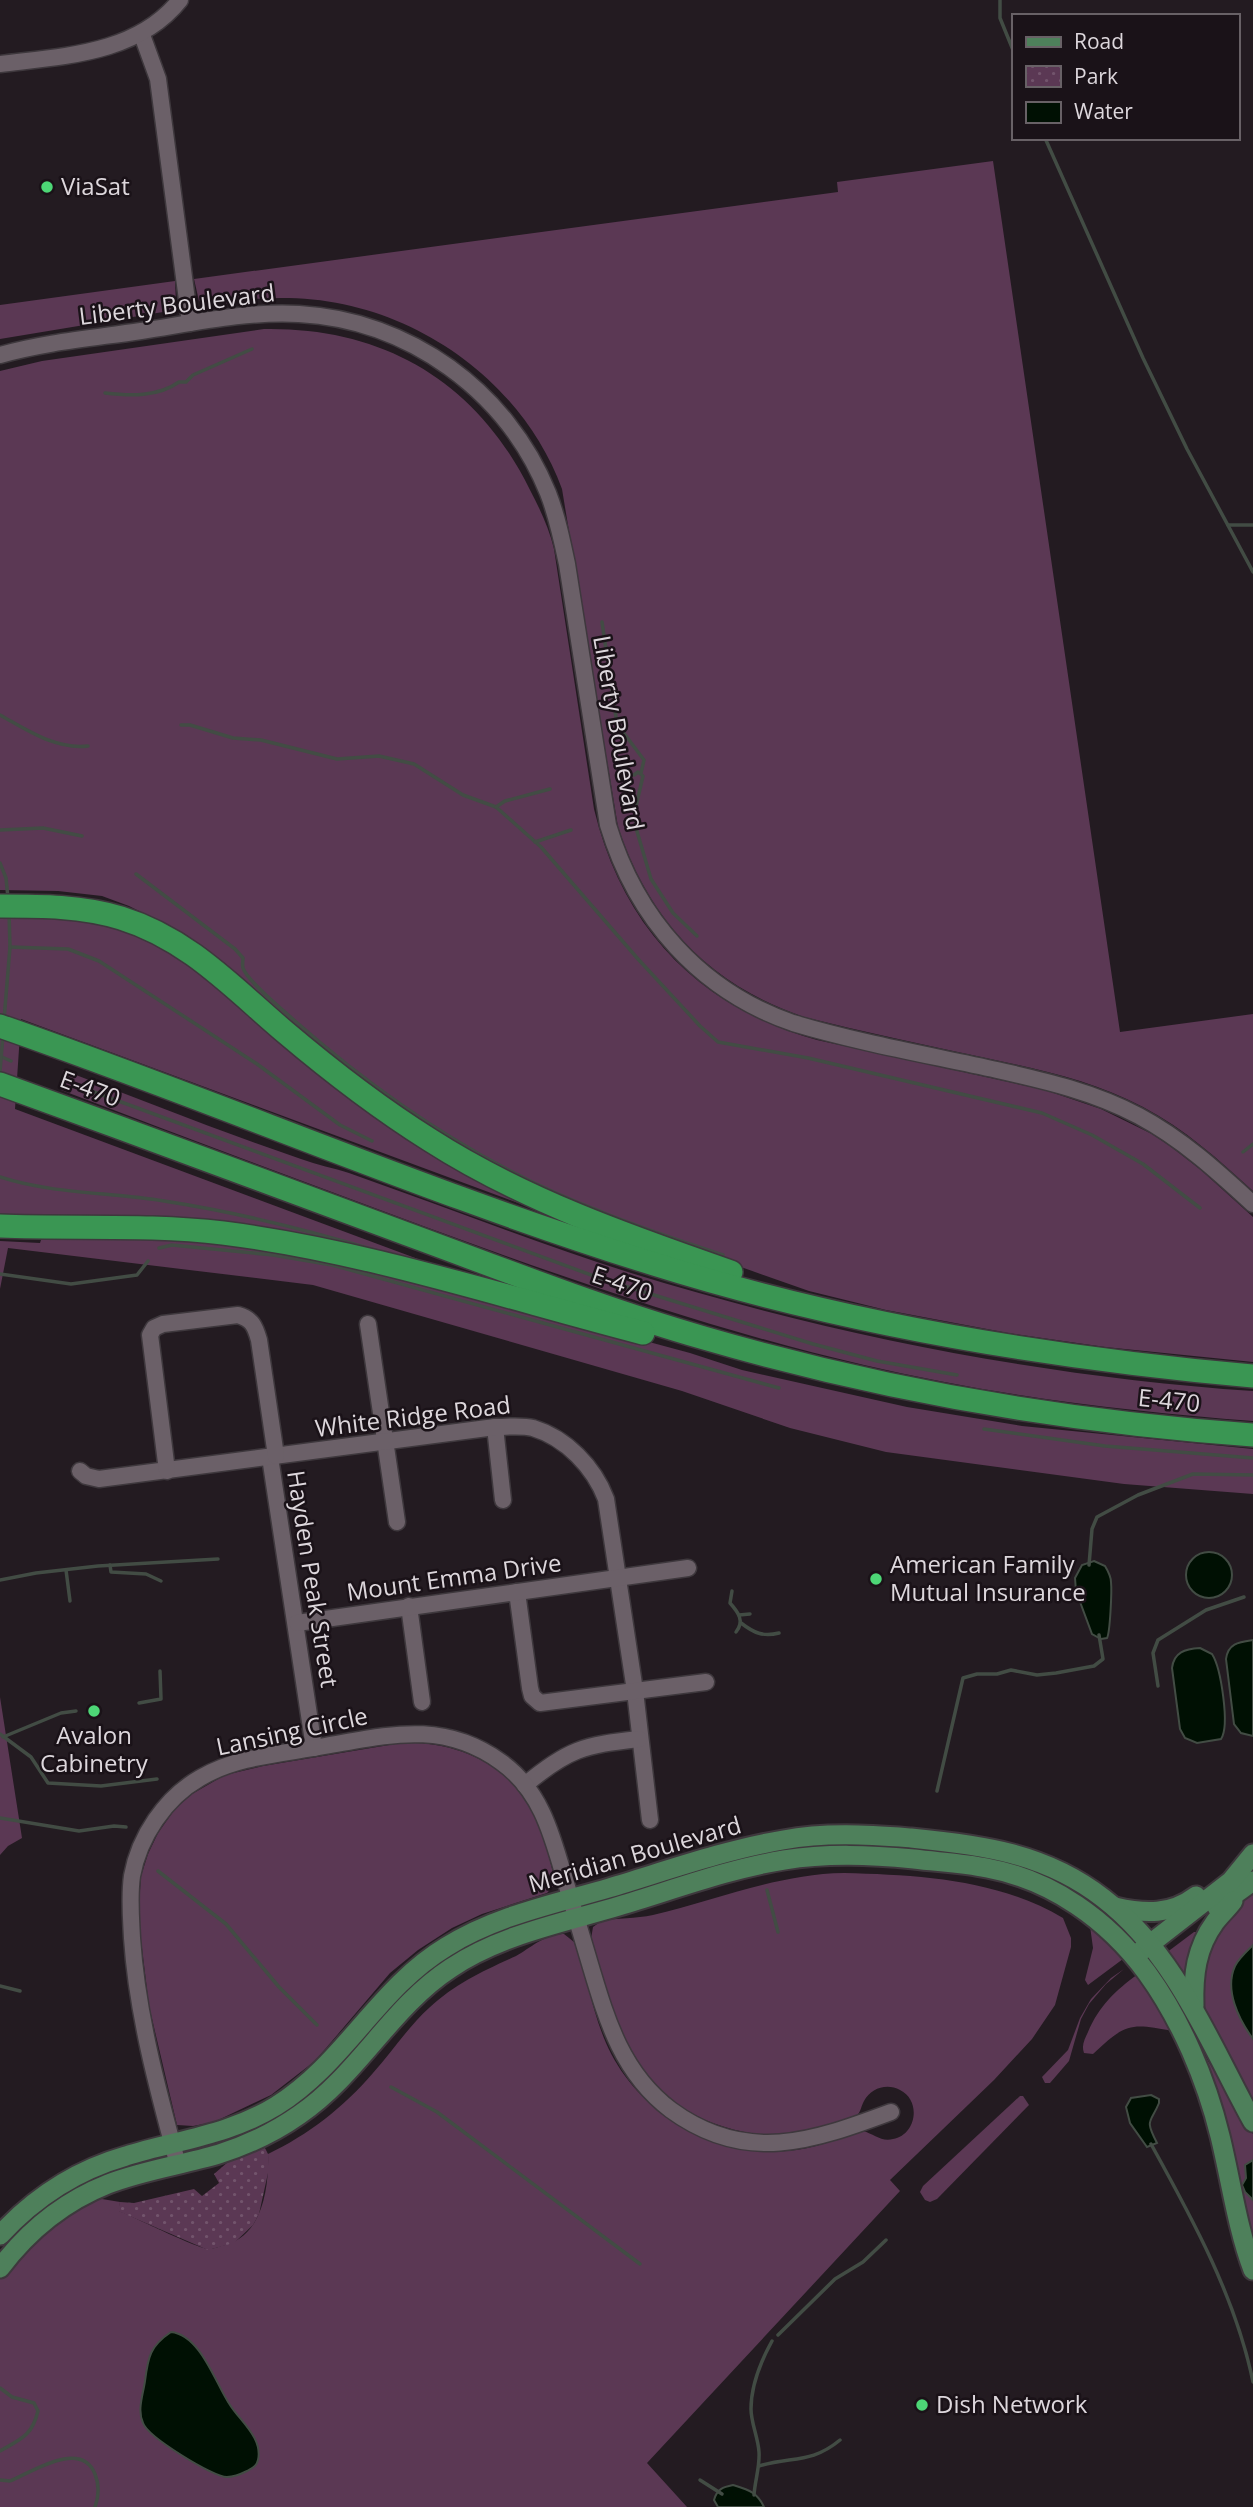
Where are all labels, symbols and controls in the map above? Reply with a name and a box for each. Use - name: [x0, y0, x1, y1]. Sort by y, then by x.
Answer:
- legend: [1012, 14, 1239, 140]
- text: Road: [1074, 27, 1124, 55]
- text: Park: [1074, 62, 1118, 90]
- text: Water: [1074, 97, 1133, 125]
- place label: ViaSat: [61, 169, 130, 202]
- marker: ViaSat: [39, 179, 55, 195]
- street label: Liberty Boulevard: [77, 275, 277, 332]
- street label: Liberty Boulevard: [586, 633, 653, 833]
- street label: E-470: [56, 1061, 125, 1114]
- street label: E-470: [588, 1257, 657, 1308]
- street label: E-470: [1136, 1380, 1202, 1419]
- street label: White Ridge Road: [313, 1387, 512, 1444]
- street label: Hayden Peak Street: [280, 1468, 347, 1690]
- street label: Mount Emma Drive: [344, 1545, 563, 1608]
- place label: American Family Mutual Insurance: [890, 1547, 1086, 1608]
- marker: American Family Mutual Insurance: [868, 1571, 884, 1587]
- street label: Lansing Circle: [213, 1698, 370, 1763]
- marker: Avalon Cabinetry: [86, 1703, 102, 1719]
- place label: Avalon Cabinetry: [40, 1718, 149, 1779]
- street label: Meridian Boulevard: [524, 1807, 745, 1900]
- place label: Dish Network: [936, 2387, 1088, 2420]
- marker: Dish Network: [914, 2397, 930, 2413]

